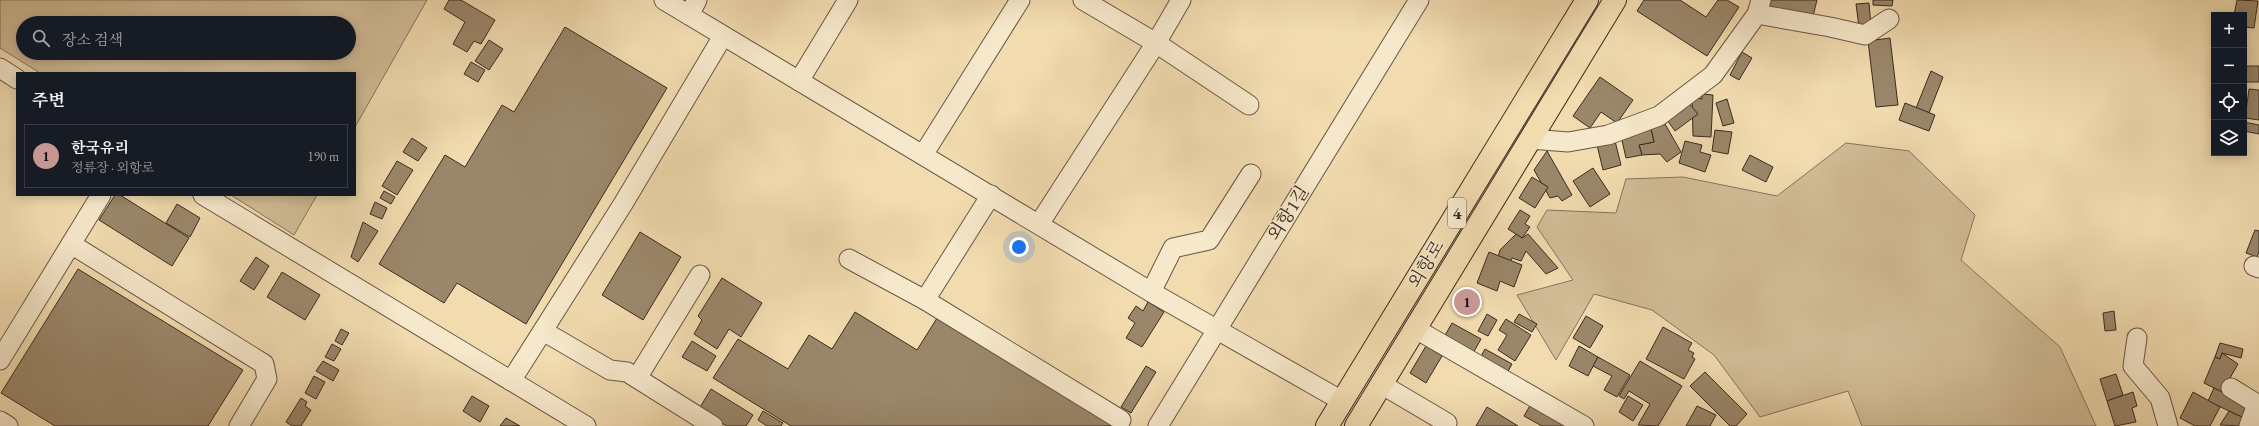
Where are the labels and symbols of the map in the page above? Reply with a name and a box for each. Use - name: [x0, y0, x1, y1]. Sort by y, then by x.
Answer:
- street label: 외항1길: [1262, 181, 1313, 245]
- road number: 4: [1448, 198, 1466, 228]
- street label: 외항로: [1402, 235, 1449, 292]
- your location: [1009, 237, 1029, 257]
- pin: 1: [1454, 287, 1480, 317]

